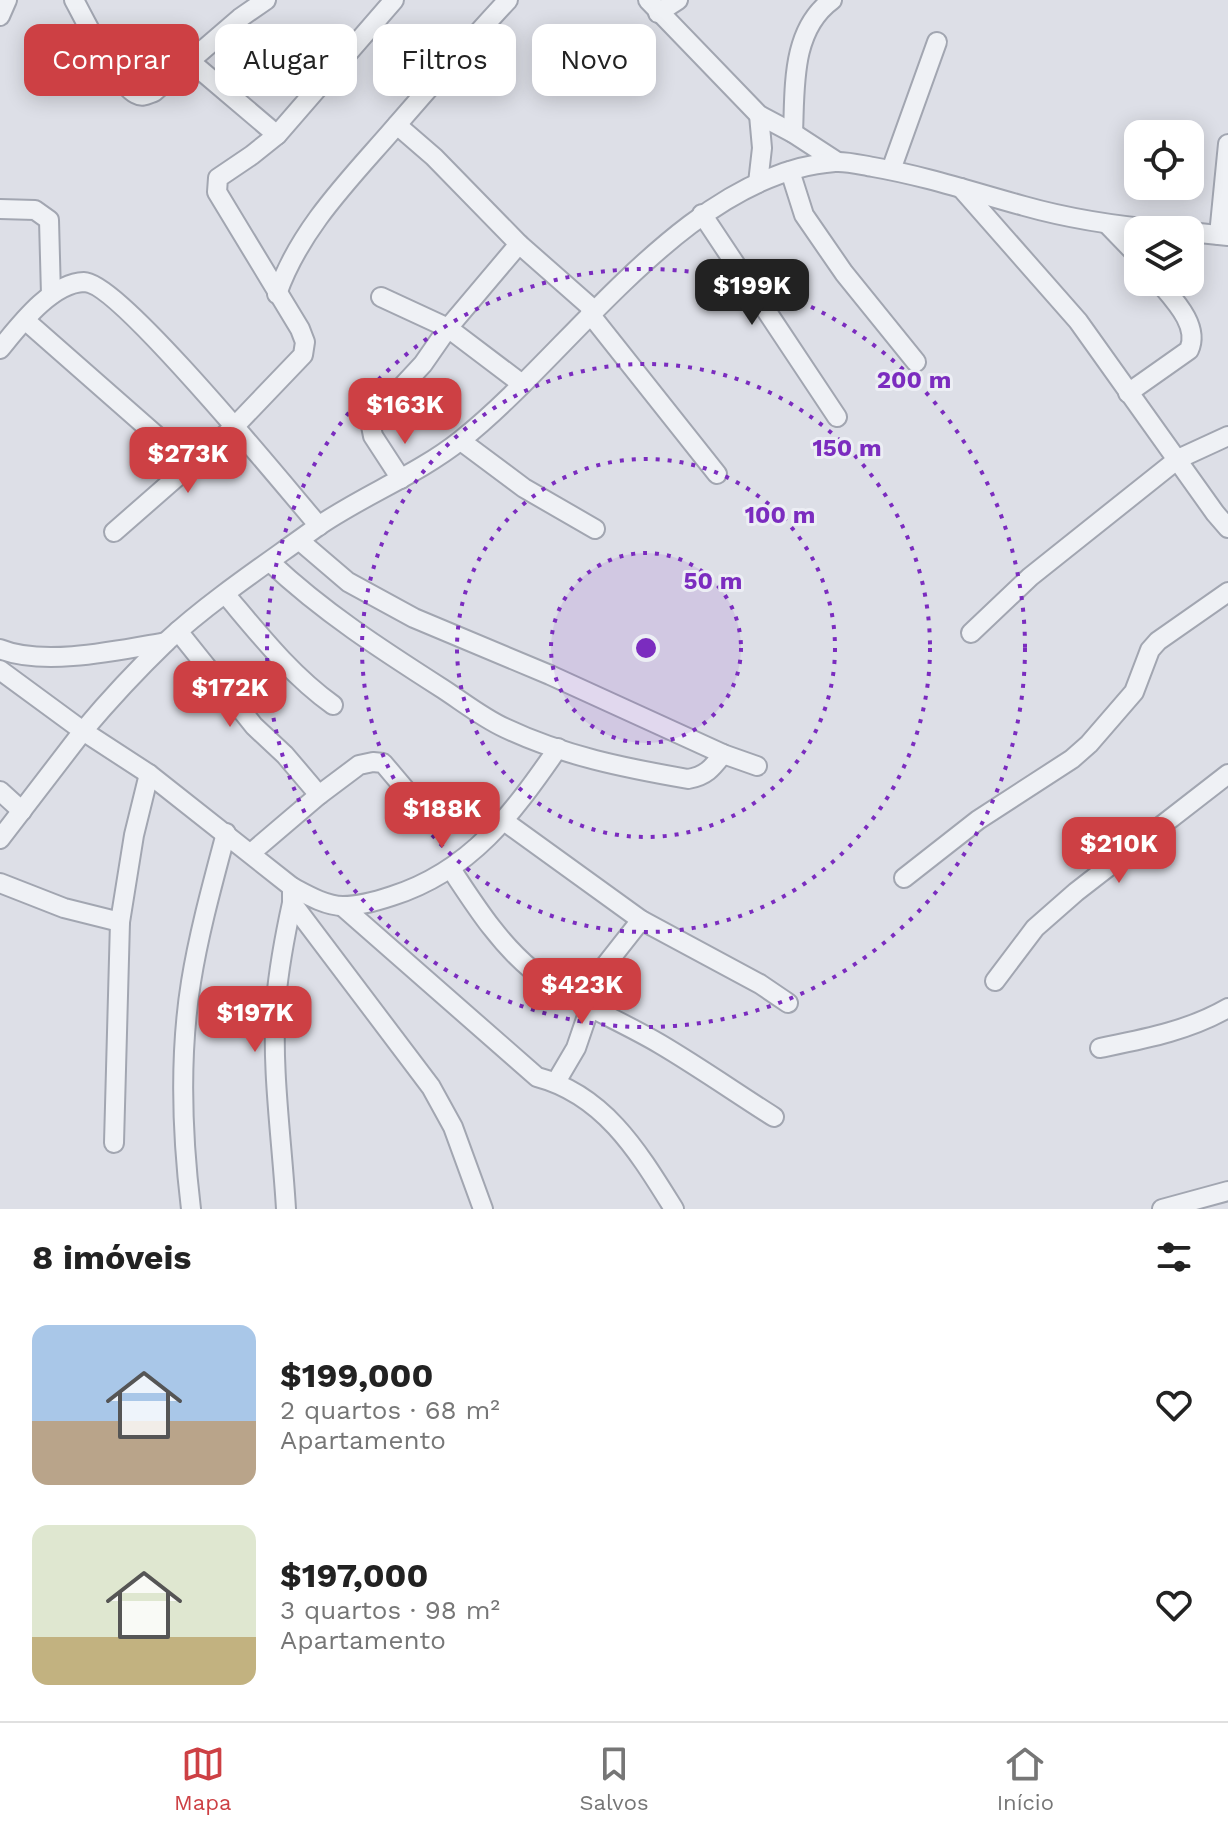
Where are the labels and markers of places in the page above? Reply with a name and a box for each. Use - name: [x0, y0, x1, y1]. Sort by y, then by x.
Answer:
- pin: $199K: [696, 259, 808, 327]
- pin: $163K: [349, 378, 461, 446]
- pin: $273K: [132, 427, 244, 495]
- centre of rings: [632, 634, 660, 662]
- pin: $172K: [174, 661, 286, 729]
- pin: $188K: [386, 782, 498, 850]
- pin: $210K: [1063, 817, 1175, 885]
- pin: $423K: [526, 958, 638, 1026]
- pin: $197K: [199, 986, 311, 1054]

